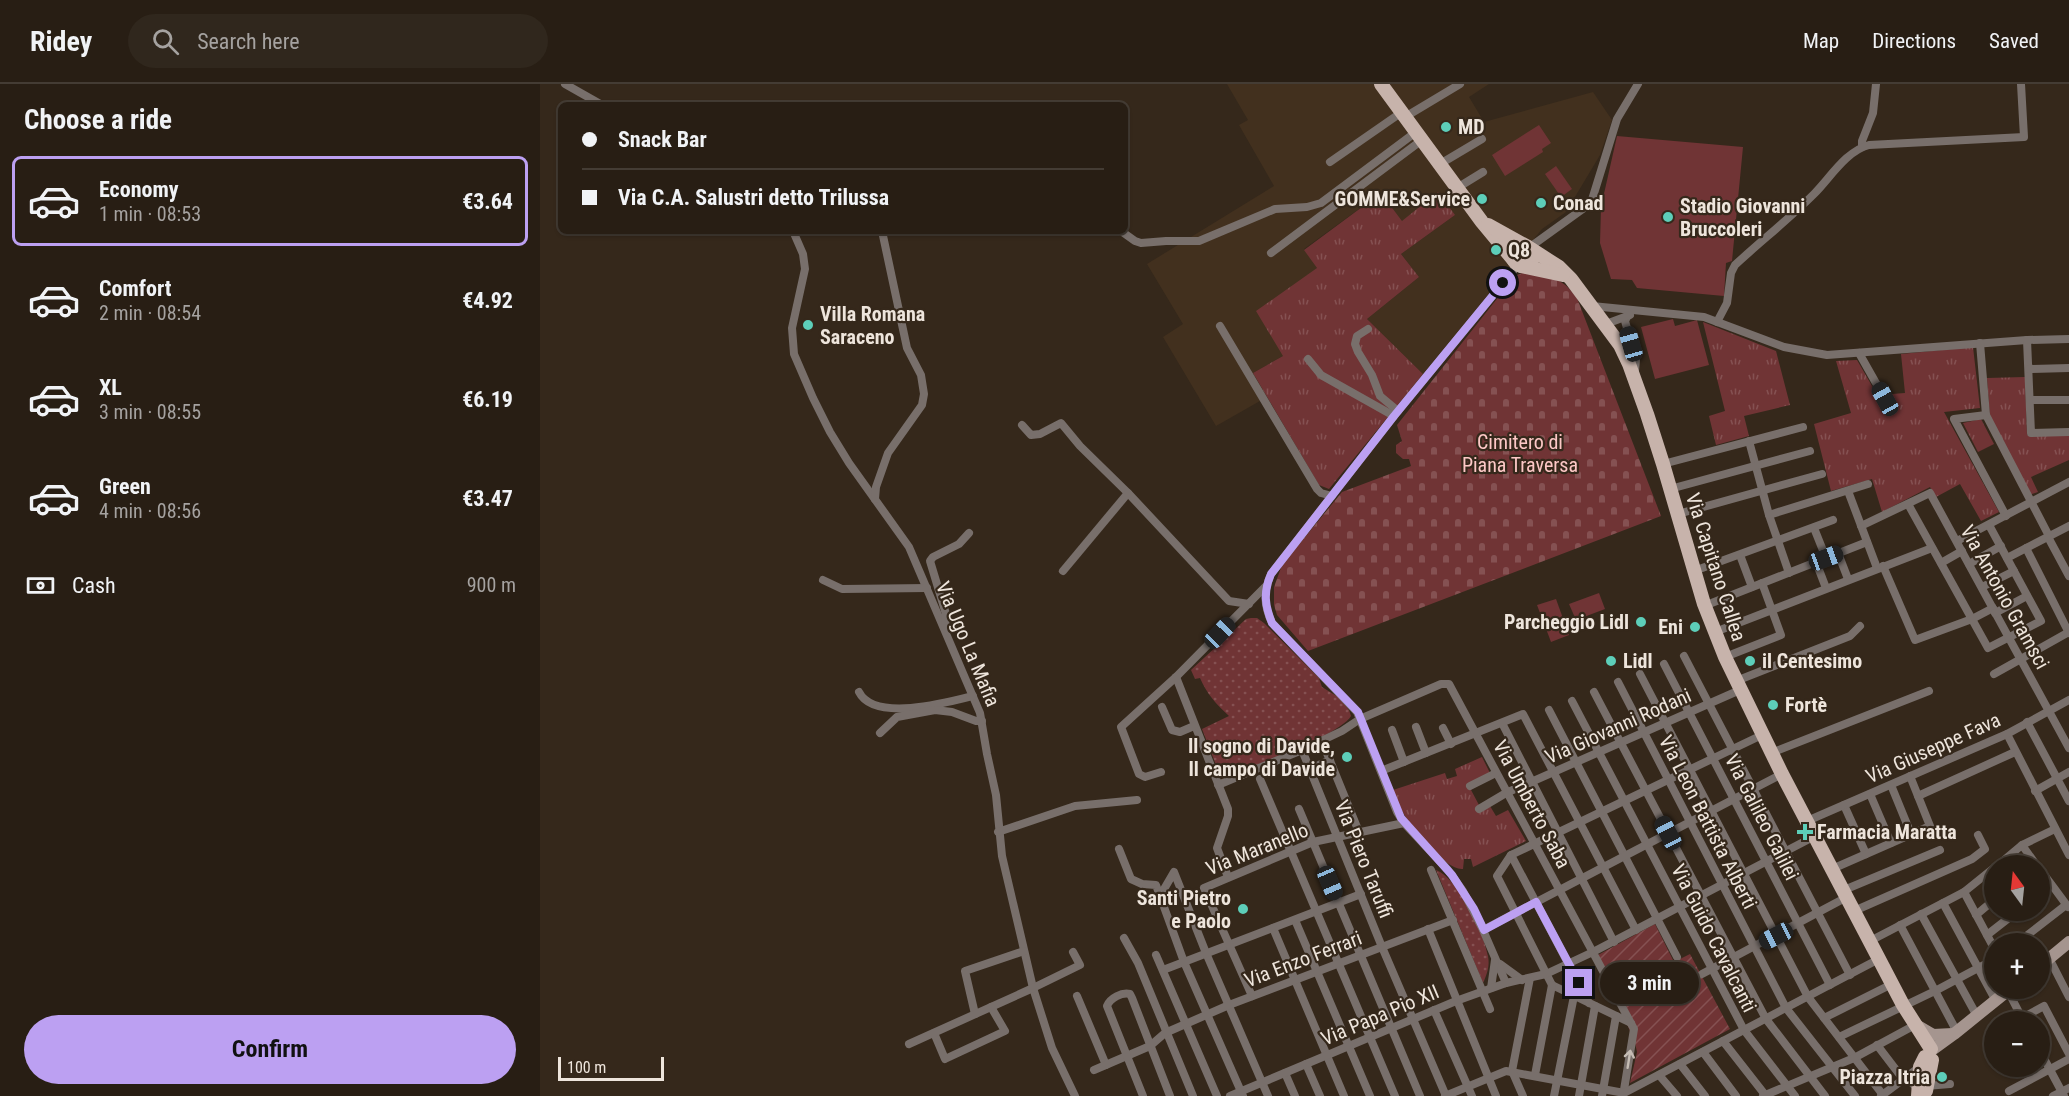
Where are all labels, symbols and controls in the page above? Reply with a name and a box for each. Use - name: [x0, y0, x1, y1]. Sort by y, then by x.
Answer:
- search box: [128, 14, 548, 68]
- text: Ridey: [30, 25, 92, 58]
- icon: search: [149, 25, 182, 58]
- text: Search here: [197, 29, 299, 54]
- text: Map: [1803, 29, 1839, 53]
- text: Directions: [1872, 29, 1956, 53]
- text: Saved: [1989, 29, 2039, 53]
- text: Choose a ride: [24, 104, 172, 136]
- place label: MD: [1458, 115, 1484, 139]
- marker: MD: [1439, 120, 1453, 134]
- text: Snack Bar: [618, 127, 707, 152]
- icon: car: [27, 174, 81, 228]
- text: Economy: [99, 177, 179, 202]
- text: Via C.A. Salustri detto Trilussa: [618, 185, 889, 210]
- place label: GOMME&Service: [1335, 187, 1470, 211]
- text: €3.64: [462, 189, 513, 214]
- place label: Conad: [1553, 191, 1604, 215]
- marker: GOMME&Service: [1475, 192, 1489, 206]
- place label: Stadio Giovanni Bruccoleri: [1680, 194, 1805, 241]
- marker: Conad: [1534, 196, 1548, 210]
- text: 1 min · 08:53: [99, 202, 201, 226]
- marker: Stadio Giovanni Bruccoleri: [1661, 210, 1675, 224]
- place label: Q8: [1508, 238, 1530, 262]
- marker: Q8: [1489, 243, 1503, 257]
- route start: [1489, 269, 1516, 296]
- icon: car: [27, 273, 81, 327]
- text: Comfort: [99, 276, 172, 301]
- text: €4.92: [462, 288, 513, 313]
- text: 2 min · 08:54: [99, 301, 201, 325]
- place label: Villa Romana Saraceno: [820, 302, 925, 349]
- marker: Villa Romana Saraceno: [801, 318, 815, 332]
- car: [1617, 324, 1645, 364]
- icon: car: [27, 372, 81, 426]
- text: XL: [99, 375, 122, 400]
- car: [1868, 379, 1902, 419]
- text: €6.19: [462, 387, 513, 412]
- text: 3 min · 08:55: [99, 400, 201, 424]
- park label: Cimitero di Piana Traversa: [1462, 430, 1578, 477]
- icon: car: [27, 471, 81, 525]
- text: Green: [99, 474, 151, 499]
- text: €3.47: [462, 486, 513, 511]
- street label: Via Capitano Callea: [1681, 490, 1751, 644]
- text: 4 min · 08:56: [99, 499, 201, 523]
- street label: Via Antonio Gramsci: [1955, 521, 2055, 673]
- car: [1806, 543, 1846, 573]
- icon: cash: [24, 569, 57, 602]
- text: Cash: [72, 573, 116, 598]
- text: 900 m: [467, 573, 516, 597]
- street label: Via Ugo La Mafia: [931, 578, 1005, 710]
- place label: Parcheggio Lidl: [1504, 610, 1629, 634]
- car: [1201, 614, 1239, 652]
- marker: Parcheggio Lidl: [1634, 615, 1648, 629]
- place label: Eni: [1658, 615, 1683, 639]
- marker: Eni: [1688, 620, 1702, 634]
- place label: Lidl: [1623, 649, 1653, 673]
- place label: il Centesimo: [1762, 649, 1862, 673]
- marker: Lidl: [1604, 654, 1618, 668]
- marker: il Centesimo: [1743, 654, 1757, 668]
- street label: Via Giovanni Rodani: [1541, 683, 1695, 769]
- place label: Fortè: [1785, 693, 1827, 717]
- marker: Fortè: [1766, 698, 1780, 712]
- street label: Via Giuseppe Fava: [1862, 708, 2004, 788]
- street label: Via Leon Battista Alberti: [1654, 731, 1762, 913]
- place label: Il sogno di Davide, Il campo di Davide: [1188, 734, 1335, 781]
- street label: Via Umberto Saba: [1488, 736, 1576, 872]
- marker: Il sogno di Davide, Il campo di Davide: [1340, 750, 1354, 764]
- street label: Via Galileo Galilei: [1720, 750, 1804, 884]
- street label: Via Piero Taruffi: [1330, 797, 1398, 921]
- car: [1652, 813, 1684, 853]
- street label: Via Maranello: [1202, 818, 1312, 880]
- place label: Farmacia Maratta: [1817, 820, 1957, 844]
- marker: Farmacia Maratta: [1798, 825, 1812, 839]
- north arrow: [1984, 855, 2050, 921]
- map controls: [1984, 855, 2050, 1077]
- street label: Via Guido Cavalcanti: [1666, 860, 1762, 1016]
- car: [1315, 863, 1345, 903]
- place label: Santi Pietro e Paolo: [1137, 886, 1231, 933]
- marker: Santi Pietro e Paolo: [1236, 902, 1250, 916]
- car: [1756, 920, 1796, 952]
- street label: Via Enzo Ferrari: [1241, 926, 1365, 992]
- button: +: [1984, 933, 2050, 999]
- callout: 3 min: [1600, 962, 1699, 1004]
- route end: [1565, 969, 1592, 996]
- text: 3 min: [1627, 971, 1672, 995]
- street label: Via Papa Pio XII: [1317, 979, 1443, 1051]
- button: −: [1984, 1011, 2050, 1077]
- button: Confirm: [24, 1015, 516, 1084]
- one-way arrow: [1624, 1050, 1635, 1070]
- scale bar: [558, 1054, 664, 1082]
- text: 100 m: [567, 1058, 606, 1077]
- place label: Piazza Itria: [1839, 1065, 1930, 1089]
- marker: Piazza Itria: [1935, 1070, 1949, 1084]

